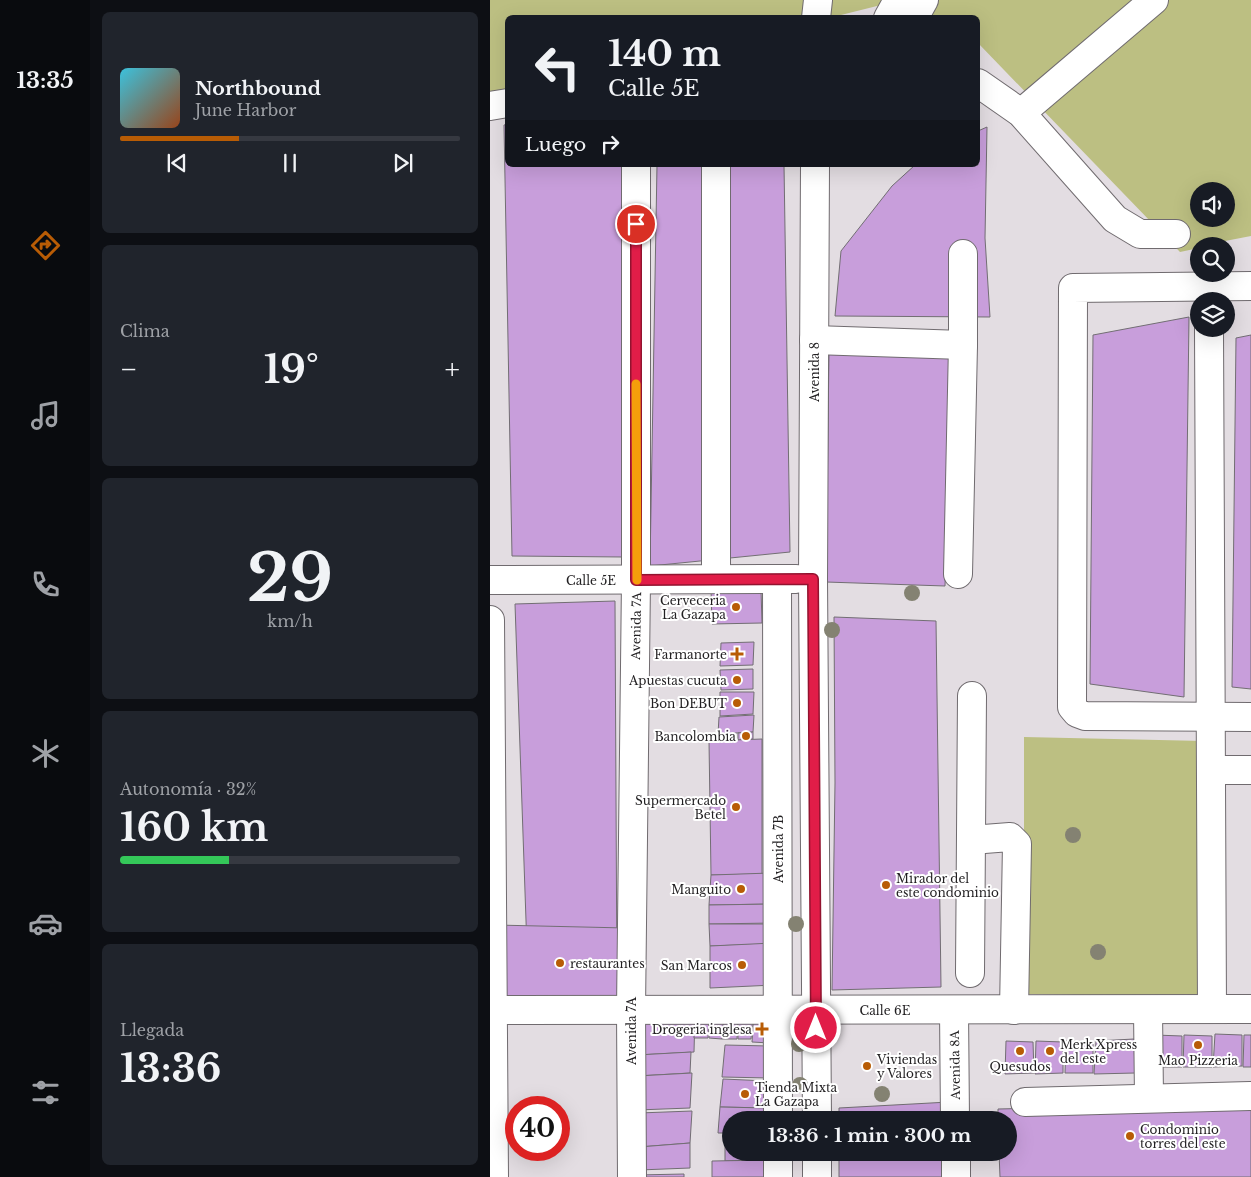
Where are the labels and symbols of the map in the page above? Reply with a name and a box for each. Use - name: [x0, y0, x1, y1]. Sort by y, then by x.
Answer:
- pin: [615, 203, 657, 245]
- street label: Avenida 8: [807, 342, 822, 403]
- street label: Calle 5E: [566, 573, 616, 588]
- street label: Avenida 7A: [628, 591, 644, 661]
- place label: Cerveceria La Gazapa: [660, 593, 726, 622]
- marker: Cerveceria La Gazapa: [730, 601, 742, 613]
- place label: Farmanorte: [654, 647, 727, 662]
- marker: Farmanorte: [731, 648, 743, 660]
- place label: Apuestas cucuta: [628, 673, 727, 688]
- marker: Apuestas cucuta: [731, 674, 743, 686]
- place label: Bon DEBUT: [650, 696, 727, 711]
- marker: Bon DEBUT: [731, 697, 743, 709]
- place label: Bancolombia: [654, 729, 736, 744]
- marker: Bancolombia: [740, 730, 752, 742]
- place label: Supermercado Betel: [635, 793, 726, 822]
- marker: Supermercado Betel: [730, 801, 742, 813]
- street label: Avenida 7B: [771, 815, 786, 884]
- place label: Mirador del este condominio: [896, 871, 999, 900]
- marker: Mirador del este condominio: [880, 879, 892, 891]
- place label: Manguito: [671, 882, 731, 897]
- marker: Manguito: [735, 883, 747, 895]
- place label: restaurantes: [570, 956, 645, 971]
- marker: restaurantes: [554, 957, 566, 969]
- place label: San Marcos: [661, 958, 732, 973]
- marker: San Marcos: [736, 959, 748, 971]
- street label: Avenida 7A: [624, 996, 639, 1066]
- position arrow: [789, 1001, 841, 1053]
- street label: Calle 6E: [860, 1003, 911, 1018]
- place label: Drogeria inglesa: [652, 1022, 752, 1037]
- marker: Drogeria inglesa: [756, 1023, 768, 1035]
- street label: Avenida 8A: [947, 1029, 963, 1101]
- place label: Merk Xpress del este: [1060, 1037, 1137, 1066]
- marker: Mao Pizzeria: [1192, 1039, 1204, 1051]
- marker: Quesudos: [1014, 1045, 1026, 1057]
- marker: Merk Xpress del este: [1044, 1045, 1056, 1057]
- place label: Viviendas y Valores: [876, 1052, 937, 1081]
- place label: Mao Pizzeria: [1158, 1053, 1238, 1068]
- place label: Quesudos: [989, 1059, 1051, 1074]
- marker: Viviendas y Valores: [861, 1060, 873, 1072]
- place label: Tienda Mixta La Gazapa: [755, 1080, 838, 1109]
- marker: Tienda Mixta La Gazapa: [739, 1088, 751, 1100]
- speed limit sign: 40: [505, 1096, 570, 1161]
- place label: Condominio torres del este: [1140, 1122, 1226, 1151]
- marker: Condominio torres del este: [1124, 1130, 1136, 1142]

